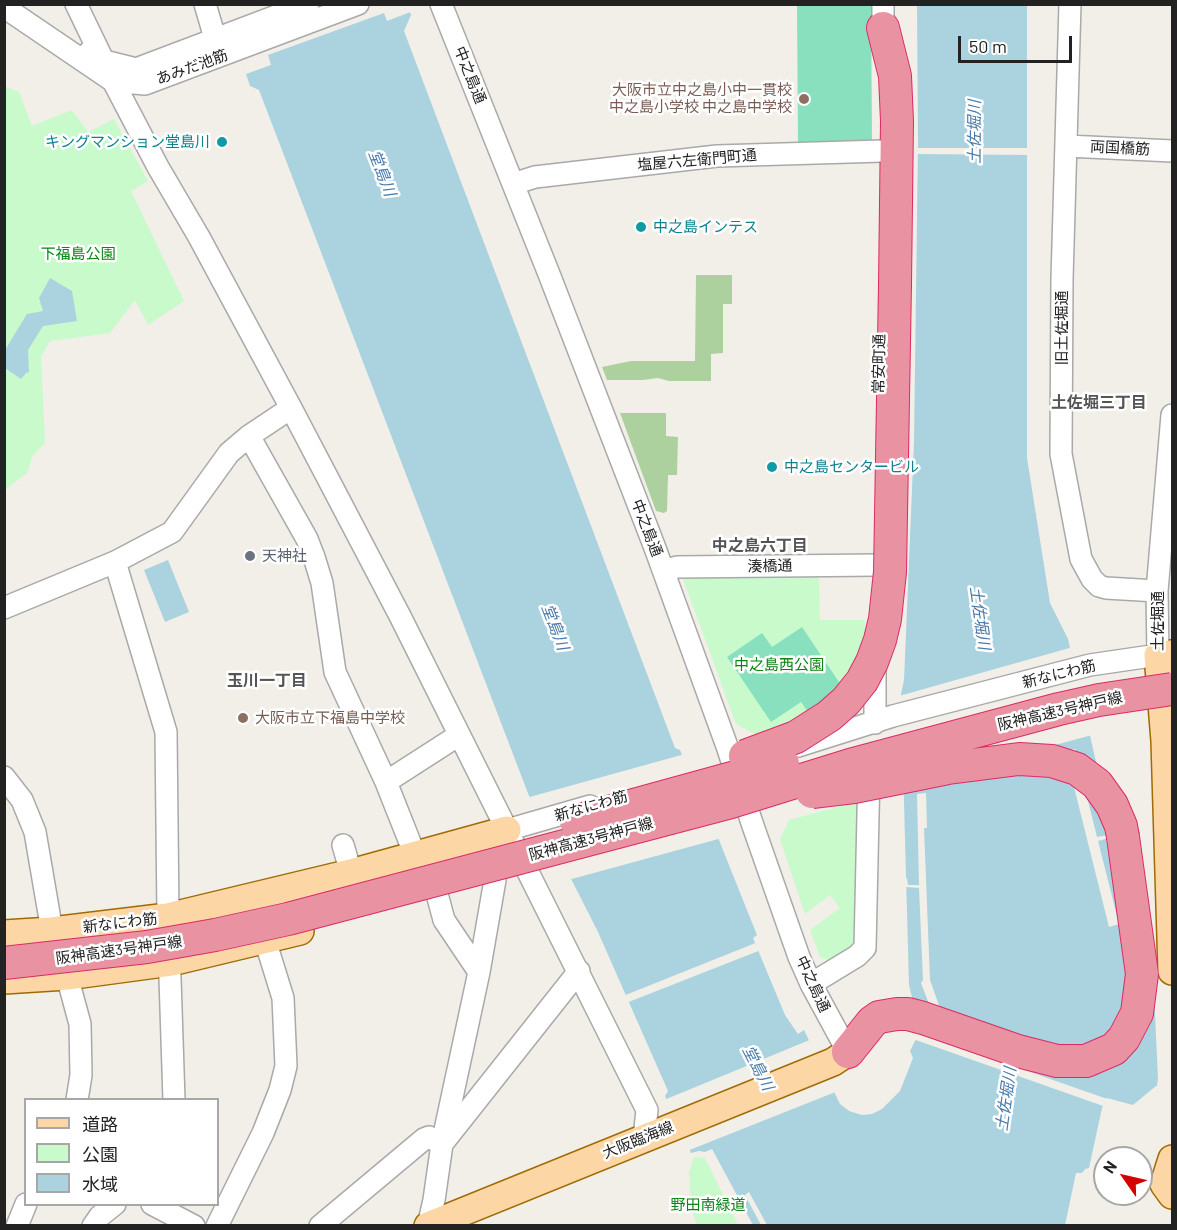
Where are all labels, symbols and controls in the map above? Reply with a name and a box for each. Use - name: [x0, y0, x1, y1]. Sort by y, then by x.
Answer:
- scale bar: [961, 24, 1075, 62]
- text: 50 m: [969, 35, 1007, 57]
- street label: 中之島通: [450, 44, 490, 106]
- street label: あみだ池筋: [154, 46, 230, 88]
- place label: 大阪市立中之島小中一貫校 中之島小学校 中之島中学校: [609, 81, 792, 116]
- marker: 大阪市立中之島小中一貫校 中之島小学校 中之島中学校: [797, 92, 811, 106]
- water label: 土佐堀川: [965, 100, 985, 164]
- place label: キングマンション堂島川: [45, 133, 210, 151]
- marker: キングマンション堂島川: [215, 135, 229, 149]
- street label: 両国橋筋: [1090, 137, 1150, 159]
- street label: 塩屋六左衛門町通: [636, 146, 758, 174]
- water label: 堂島川: [364, 147, 400, 199]
- place label: 中之島インテス: [653, 218, 758, 236]
- marker: 中之島インテス: [634, 220, 648, 234]
- park label: 下福島公園: [41, 245, 115, 263]
- street label: 旧土佐堀通: [1053, 291, 1071, 365]
- street label: 常安町通: [869, 334, 889, 394]
- district label: 土佐堀三丁目: [1051, 393, 1147, 413]
- place label: 中之島センタービル: [784, 458, 919, 476]
- marker: 中之島センタービル: [765, 460, 779, 474]
- street label: 中之島通: [628, 497, 666, 559]
- district label: 中之島六丁目: [712, 536, 808, 556]
- place label: 天神社: [262, 547, 307, 565]
- marker: 天神社: [243, 549, 257, 563]
- street label: 湊橋通: [747, 557, 793, 575]
- water label: 土佐堀川: [966, 585, 994, 651]
- street label: 土佐堀通: [1149, 591, 1167, 651]
- water label: 堂島川: [537, 601, 573, 653]
- park label: 中之島西公園: [734, 656, 824, 674]
- street label: 新なにわ筋: [1020, 656, 1098, 692]
- district label: 玉川一丁目: [227, 671, 307, 691]
- street label: 阪神高速3号神戸線: [996, 688, 1124, 734]
- place label: 大阪市立下福島中学校: [255, 709, 405, 727]
- marker: 大阪市立下福島中学校: [236, 711, 250, 725]
- street label: 新なにわ筋: [552, 787, 630, 825]
- street label: 阪神高速3号神戸線: [527, 814, 655, 864]
- street label: 新なにわ筋: [82, 909, 158, 937]
- street label: 阪神高速3号神戸線: [55, 932, 183, 968]
- street label: 中之島通: [792, 953, 834, 1015]
- water label: 堂島川: [739, 1042, 777, 1094]
- water label: 土佐堀川: [992, 1066, 1020, 1132]
- legend: [24, 1098, 219, 1206]
- text: 道路: [82, 1113, 118, 1135]
- street label: 大阪臨海線: [600, 1118, 676, 1162]
- text: 公園: [82, 1143, 118, 1165]
- north arrow: [1093, 1146, 1153, 1206]
- text: N: [1098, 1157, 1120, 1177]
- text: 水域: [82, 1173, 118, 1195]
- park label: 野田南緑道: [671, 1196, 745, 1214]

